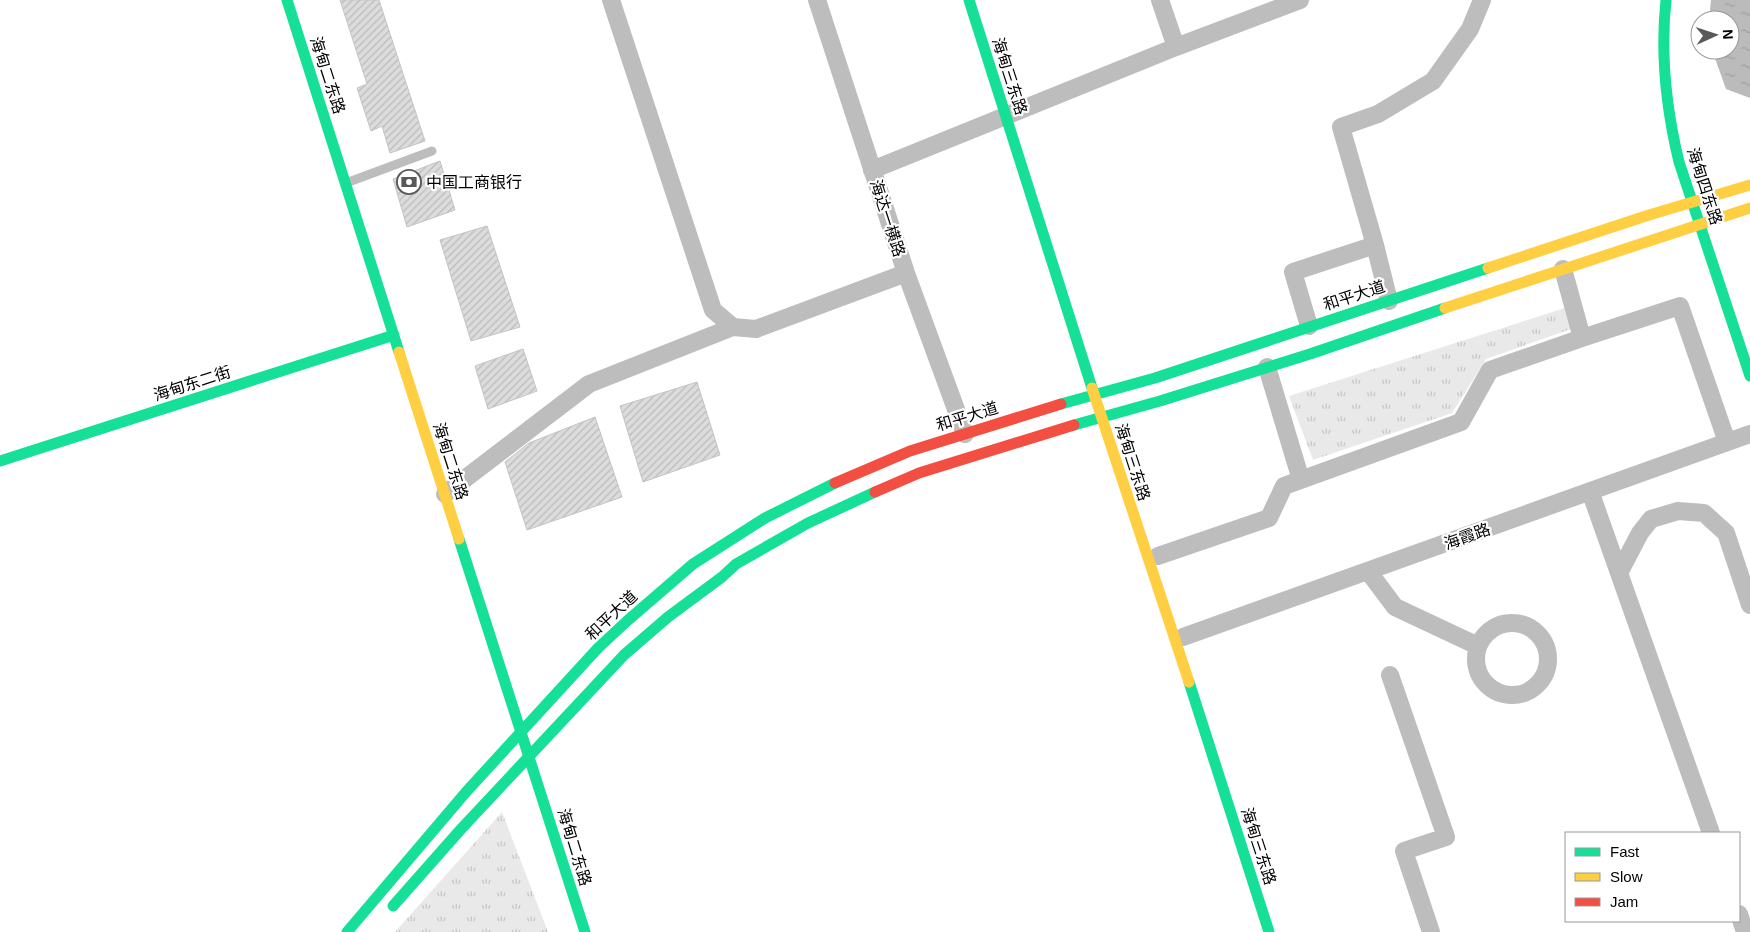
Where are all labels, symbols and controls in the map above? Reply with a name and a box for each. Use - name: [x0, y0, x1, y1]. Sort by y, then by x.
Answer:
- north arrow: [1690, 10, 1740, 60]
- text: N: [1720, 29, 1736, 40]
- street label: 海甸二东路: [307, 34, 348, 116]
- street label: 海甸三东路: [989, 35, 1030, 117]
- street label: 海甸四东路: [1684, 145, 1725, 227]
- bank icon: 中国工商银行: [396, 169, 422, 195]
- place label: 中国工商银行: [426, 174, 522, 191]
- street label: 海达一横路: [867, 177, 908, 259]
- street label: 和平大道: [1321, 278, 1387, 313]
- street label: 海甸东二街: [151, 363, 233, 404]
- street label: 和平大道: [934, 399, 1000, 434]
- street label: 海甸二东路: [430, 420, 471, 502]
- street label: 海甸三东路: [1112, 421, 1153, 503]
- street label: 海霞路: [1442, 520, 1493, 553]
- street label: 和平大道: [582, 587, 641, 643]
- street label: 海甸三东路: [1238, 805, 1279, 887]
- street label: 海甸二东路: [555, 806, 594, 888]
- legend: [1565, 832, 1740, 922]
- text: Fast: [1610, 843, 1640, 860]
- text: Slow: [1610, 868, 1643, 885]
- text: Jam: [1610, 893, 1638, 910]

